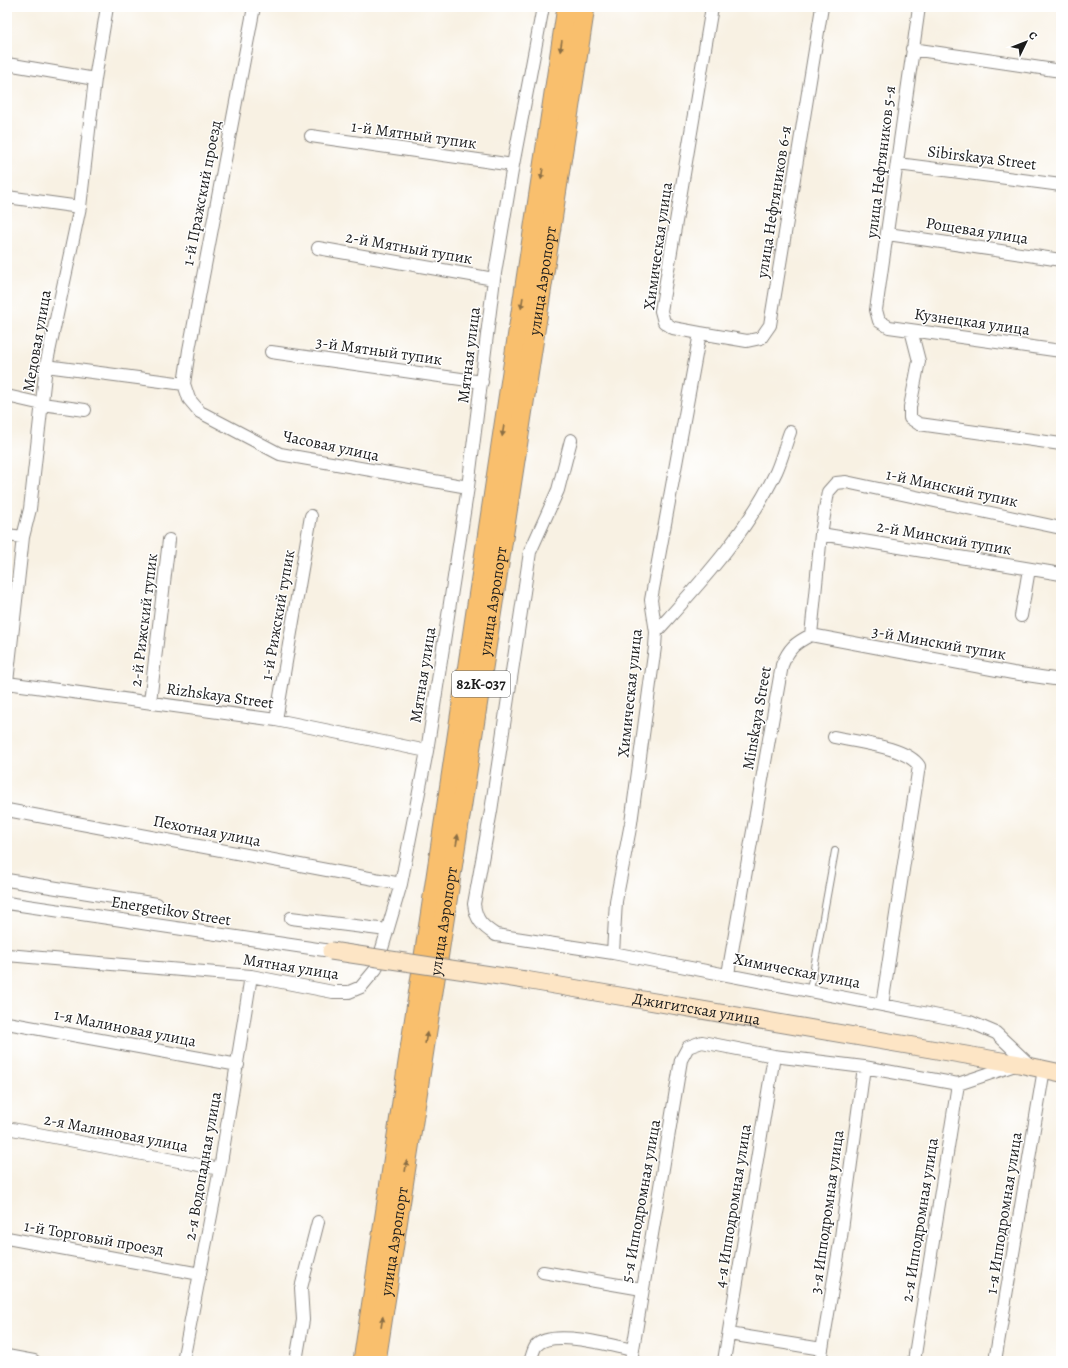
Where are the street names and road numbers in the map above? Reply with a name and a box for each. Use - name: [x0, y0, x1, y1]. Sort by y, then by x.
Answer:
- street label: улица Нефтяников 5-я: [861, 84, 901, 241]
- street label: 1-й Мятный тупик: [350, 115, 478, 155]
- street label: 1-й Пражский проезд: [177, 118, 227, 268]
- street label: улица Нефтяников 6-я: [751, 124, 797, 281]
- street label: Sibirskaya Street: [926, 140, 1038, 176]
- street label: Химическая улица: [638, 180, 678, 311]
- street label: Рощевая улица: [924, 212, 1030, 250]
- street label: улица Аэропорт: [523, 225, 562, 338]
- street label: 2-й Мятный тупик: [344, 226, 474, 270]
- street label: Медовая улица: [17, 288, 57, 394]
- street label: Кузнецкая улица: [913, 303, 1032, 341]
- street label: Мятная улица: [452, 305, 486, 404]
- street label: 3-й Мятный тупик: [314, 331, 444, 371]
- street label: Часовая улица: [281, 425, 382, 467]
- street label: 1-й Минский тупик: [884, 463, 1020, 513]
- street label: 2-й Минский тупик: [875, 515, 1013, 561]
- street label: улица Аэропорт: [474, 545, 513, 658]
- street label: 1-й Рижский тупик: [256, 548, 300, 682]
- street label: 2-й Рижский тупик: [125, 552, 163, 688]
- street label: 3-й Минский тупик: [870, 620, 1008, 666]
- street label: Мятная улица: [405, 625, 442, 725]
- street label: Химическая улица: [612, 627, 648, 758]
- street label: Minskaya Street: [737, 665, 777, 771]
- road number: 82К-037: [452, 671, 510, 697]
- street label: Rizhskaya Street: [165, 678, 275, 714]
- street label: Пехотная улица: [151, 810, 263, 852]
- street label: улица Аэропорт: [424, 865, 463, 978]
- street label: Energetikov Street: [110, 891, 232, 931]
- street label: Химическая улица: [732, 948, 863, 994]
- street label: Мятная улица: [241, 949, 341, 986]
- street label: Джигитская улица: [631, 988, 763, 1031]
- street label: 1-я Малиновая улица: [52, 1003, 199, 1053]
- street label: 2-я Водопадная улица: [179, 1089, 227, 1242]
- street label: 2-я Малиновая улица: [42, 1108, 191, 1158]
- street label: 5-я Ипподромная улица: [616, 1117, 666, 1284]
- street label: 4-я Ипподромная улица: [709, 1122, 757, 1289]
- street label: 3-я Ипподромная улица: [805, 1128, 849, 1295]
- street label: 1-я Ипподромная улица: [980, 1130, 1028, 1296]
- street label: 2-я Ипподромная улица: [896, 1136, 944, 1304]
- street label: улица Аэропорт: [375, 1185, 414, 1298]
- street label: 1-й Торговый проезд: [22, 1215, 166, 1261]

